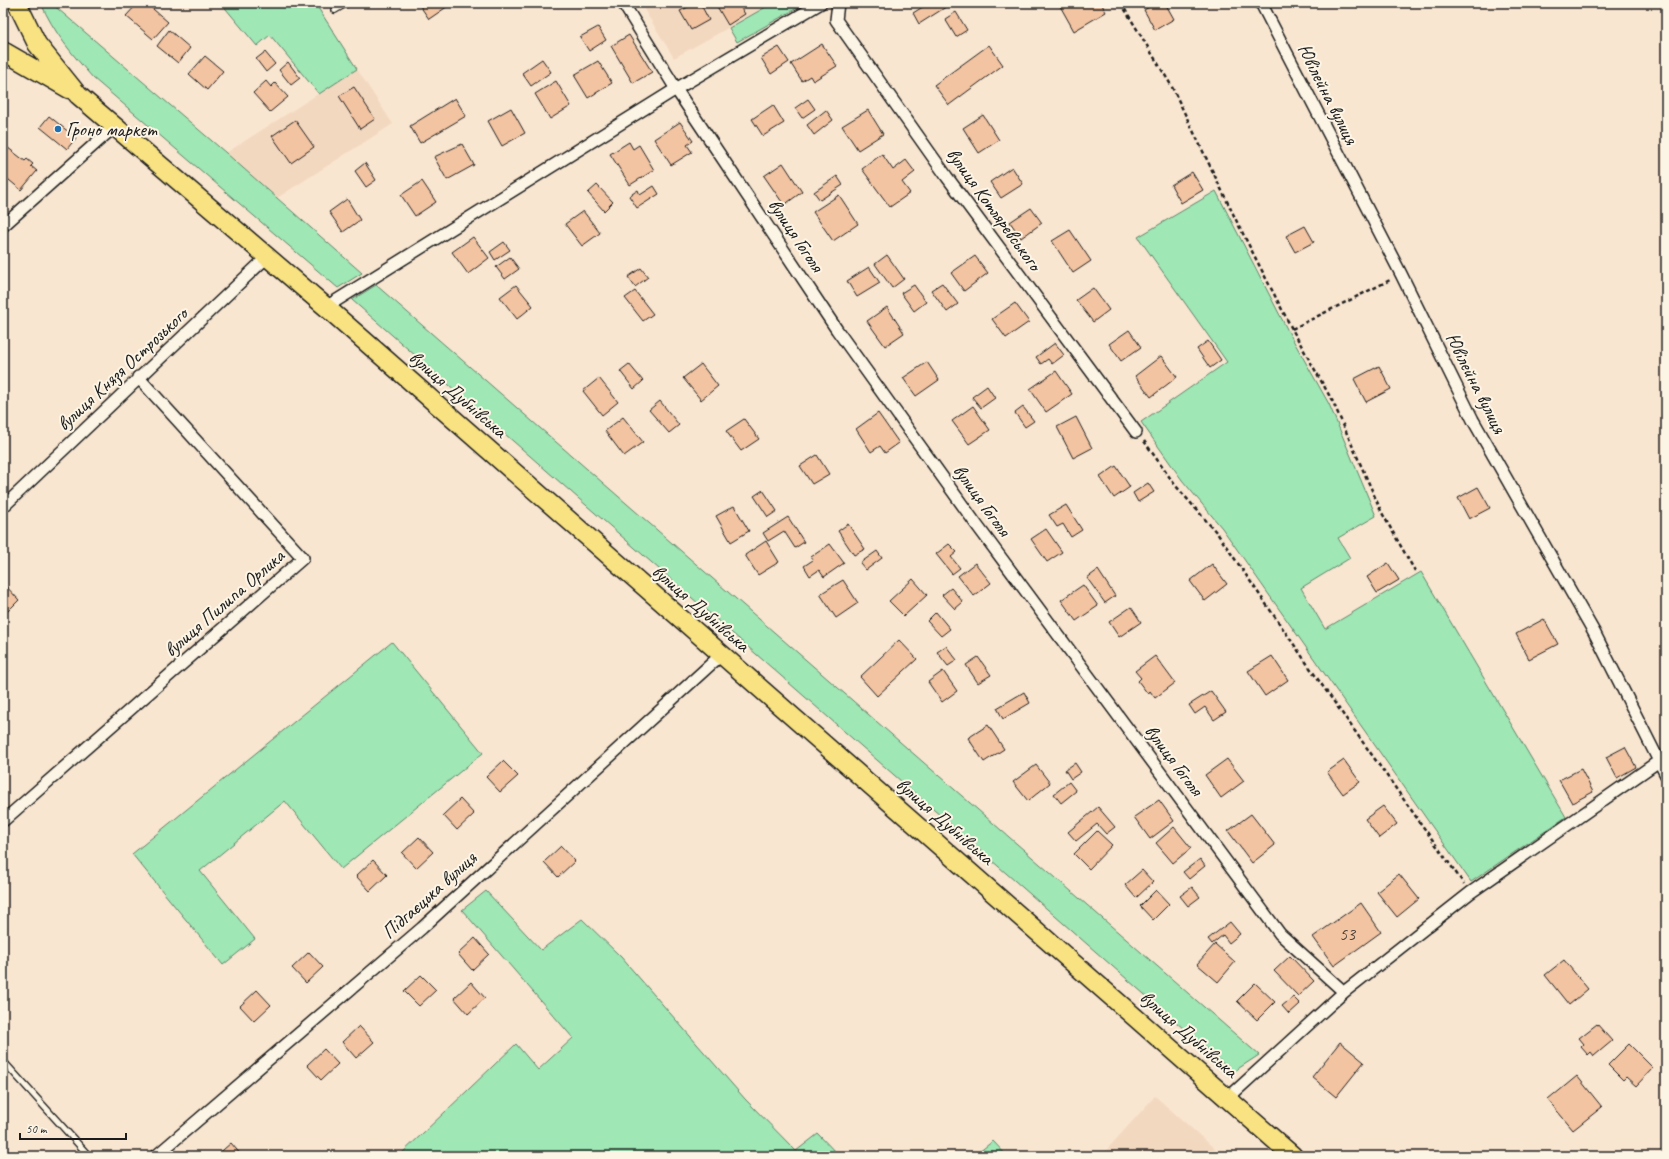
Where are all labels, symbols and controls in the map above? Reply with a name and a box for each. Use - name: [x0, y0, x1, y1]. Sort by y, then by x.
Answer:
- street label: Ювілейна вулиця: [1292, 39, 1364, 149]
- place label: Гроно маркет: [66, 117, 158, 142]
- marker: Гроно маркет: [53, 124, 63, 134]
- street label: вулиця Котляревського: [941, 143, 1048, 277]
- street label: вулиця Гоголя: [762, 194, 831, 278]
- street label: вулиця Князя Острозького: [51, 300, 194, 436]
- street label: Ювілейна вулиця: [1440, 328, 1512, 438]
- street label: вулиця Дубнівська: [404, 345, 513, 444]
- street label: вулиця Гоголя: [947, 459, 1018, 543]
- street label: вулиця Пилипа Орлика: [158, 542, 291, 662]
- street label: вулиця Дубнівська: [647, 559, 756, 658]
- street label: вулиця Гоголя: [1139, 719, 1210, 802]
- street label: вулиця Дубнівська: [891, 772, 1000, 871]
- street label: Підгаєцька вулиця: [376, 845, 482, 944]
- house number: 53: [1339, 923, 1357, 945]
- street label: вулиця Дубнівська: [1135, 985, 1244, 1084]
- scale bar: [20, 1115, 126, 1141]
- text: 50 m: [26, 1121, 48, 1137]

